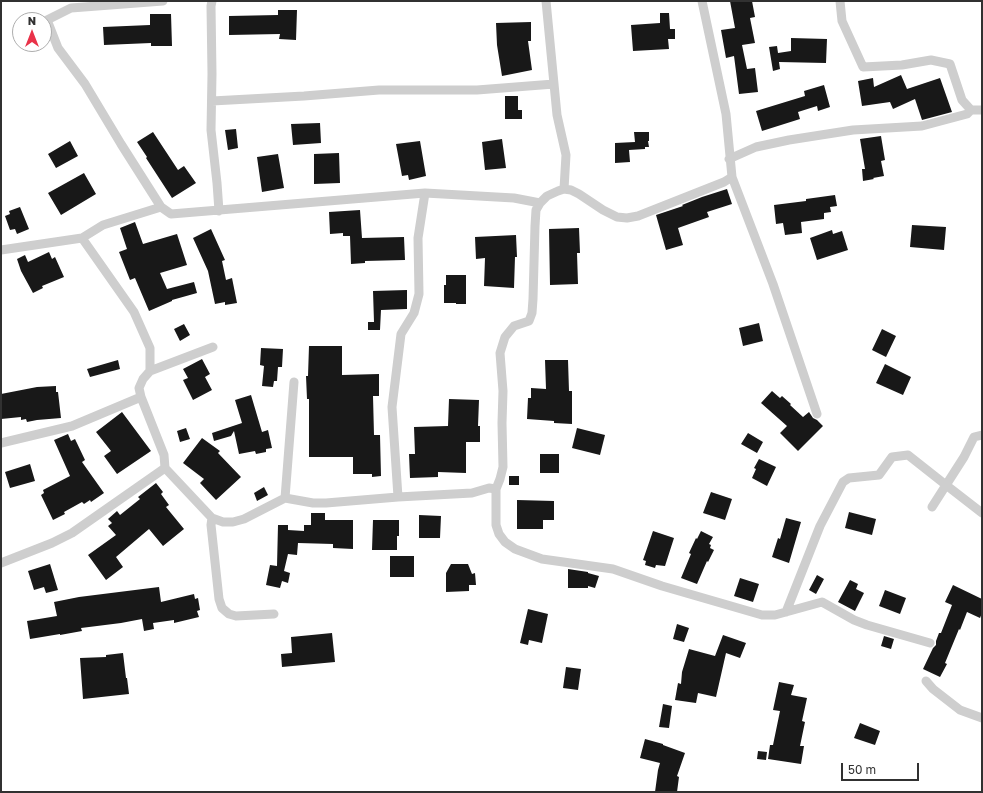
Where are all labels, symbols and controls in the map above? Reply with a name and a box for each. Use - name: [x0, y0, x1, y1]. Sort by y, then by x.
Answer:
- north arrow: [12, 12, 52, 52]
- text: N: [28, 14, 36, 27]
- scale bar: [843, 755, 921, 781]
- text: 50 m: [848, 762, 876, 777]

